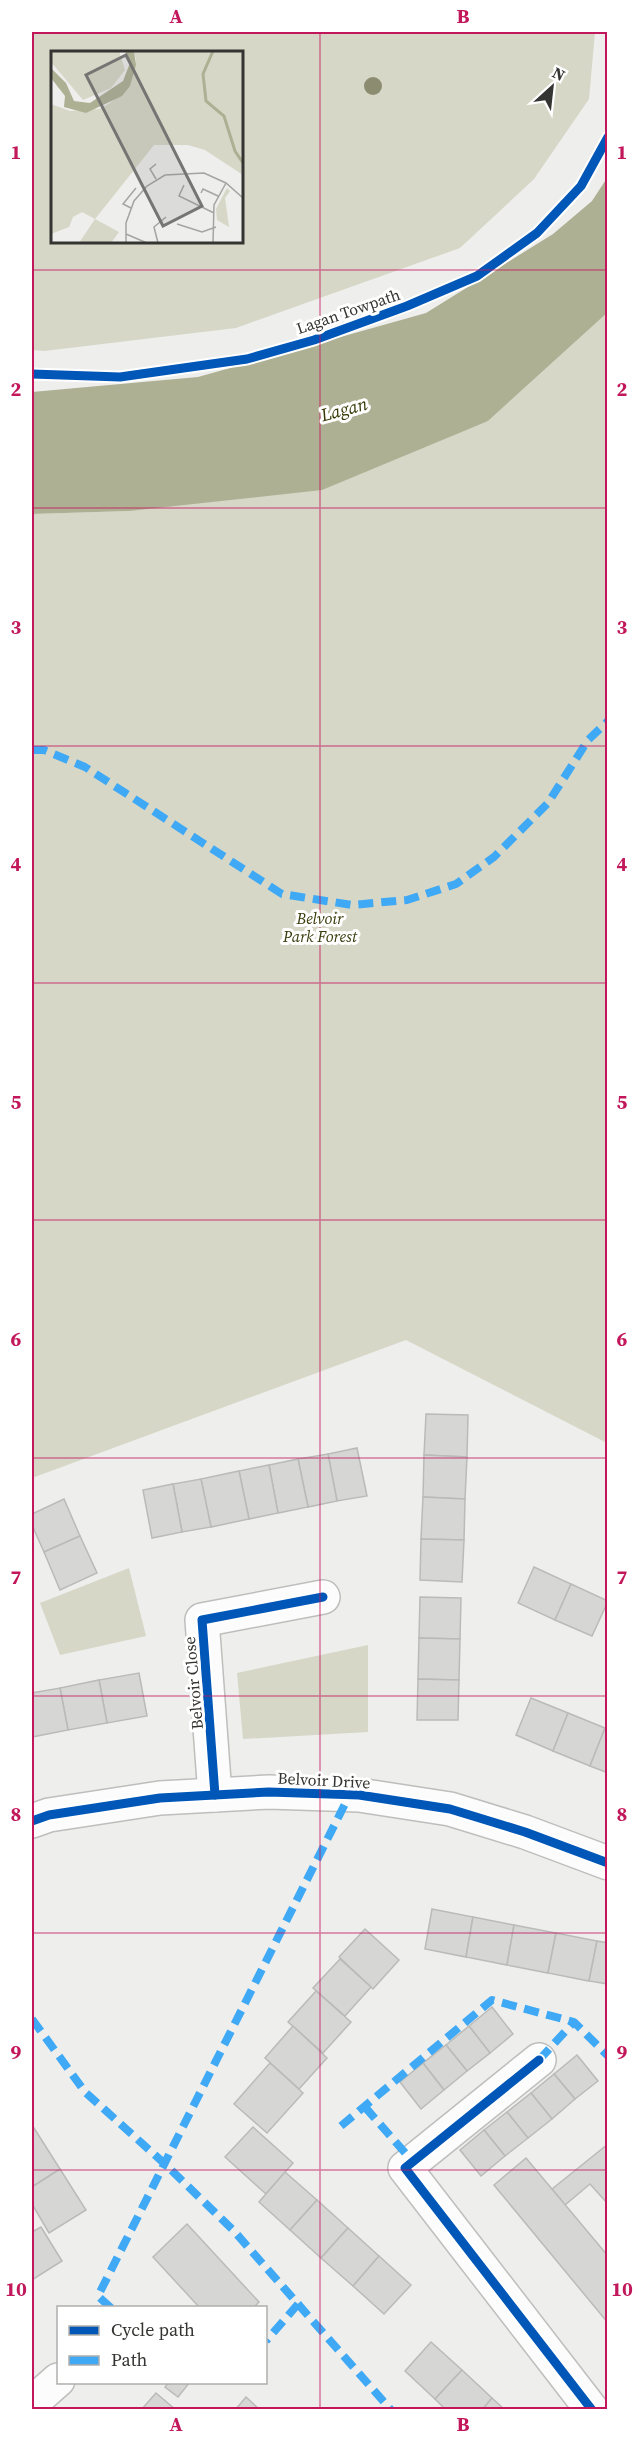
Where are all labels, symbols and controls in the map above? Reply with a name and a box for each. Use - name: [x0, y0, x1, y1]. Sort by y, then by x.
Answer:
- text: A: [169, 2, 183, 30]
- text: B: [456, 2, 470, 30]
- inset map: [51, 51, 243, 243]
- north arrow: [522, 57, 582, 117]
- text: N: [549, 61, 569, 86]
- text: 1: [11, 138, 21, 166]
- text: 1: [617, 138, 627, 166]
- street label: Lagan Towpath: [293, 283, 403, 339]
- text: 2: [11, 375, 22, 403]
- text: 2: [617, 375, 628, 403]
- water label: Lagan: [317, 391, 370, 427]
- text: 3: [11, 613, 22, 641]
- text: 3: [617, 613, 628, 641]
- text: 4: [11, 850, 22, 878]
- text: 4: [617, 850, 628, 878]
- park label: Belvoir Park Forest: [282, 907, 358, 947]
- text: 5: [11, 1088, 22, 1116]
- text: 5: [617, 1088, 628, 1116]
- text: 6: [11, 1325, 22, 1353]
- text: 6: [617, 1325, 628, 1353]
- text: 7: [11, 1563, 22, 1591]
- text: 7: [617, 1563, 628, 1591]
- street label: Belvoir Close: [178, 1636, 208, 1730]
- street label: Belvoir Drive: [277, 1767, 371, 1793]
- text: 8: [11, 1800, 21, 1828]
- text: 8: [617, 1800, 627, 1828]
- text: 9: [11, 2038, 22, 2066]
- text: 9: [617, 2038, 628, 2066]
- text: 10: [5, 2275, 27, 2303]
- text: 10: [611, 2275, 633, 2303]
- legend: [57, 2306, 267, 2384]
- text: Cycle path: [111, 2317, 195, 2342]
- text: Path: [111, 2347, 148, 2372]
- text: A: [169, 2410, 183, 2438]
- text: B: [456, 2410, 470, 2438]

